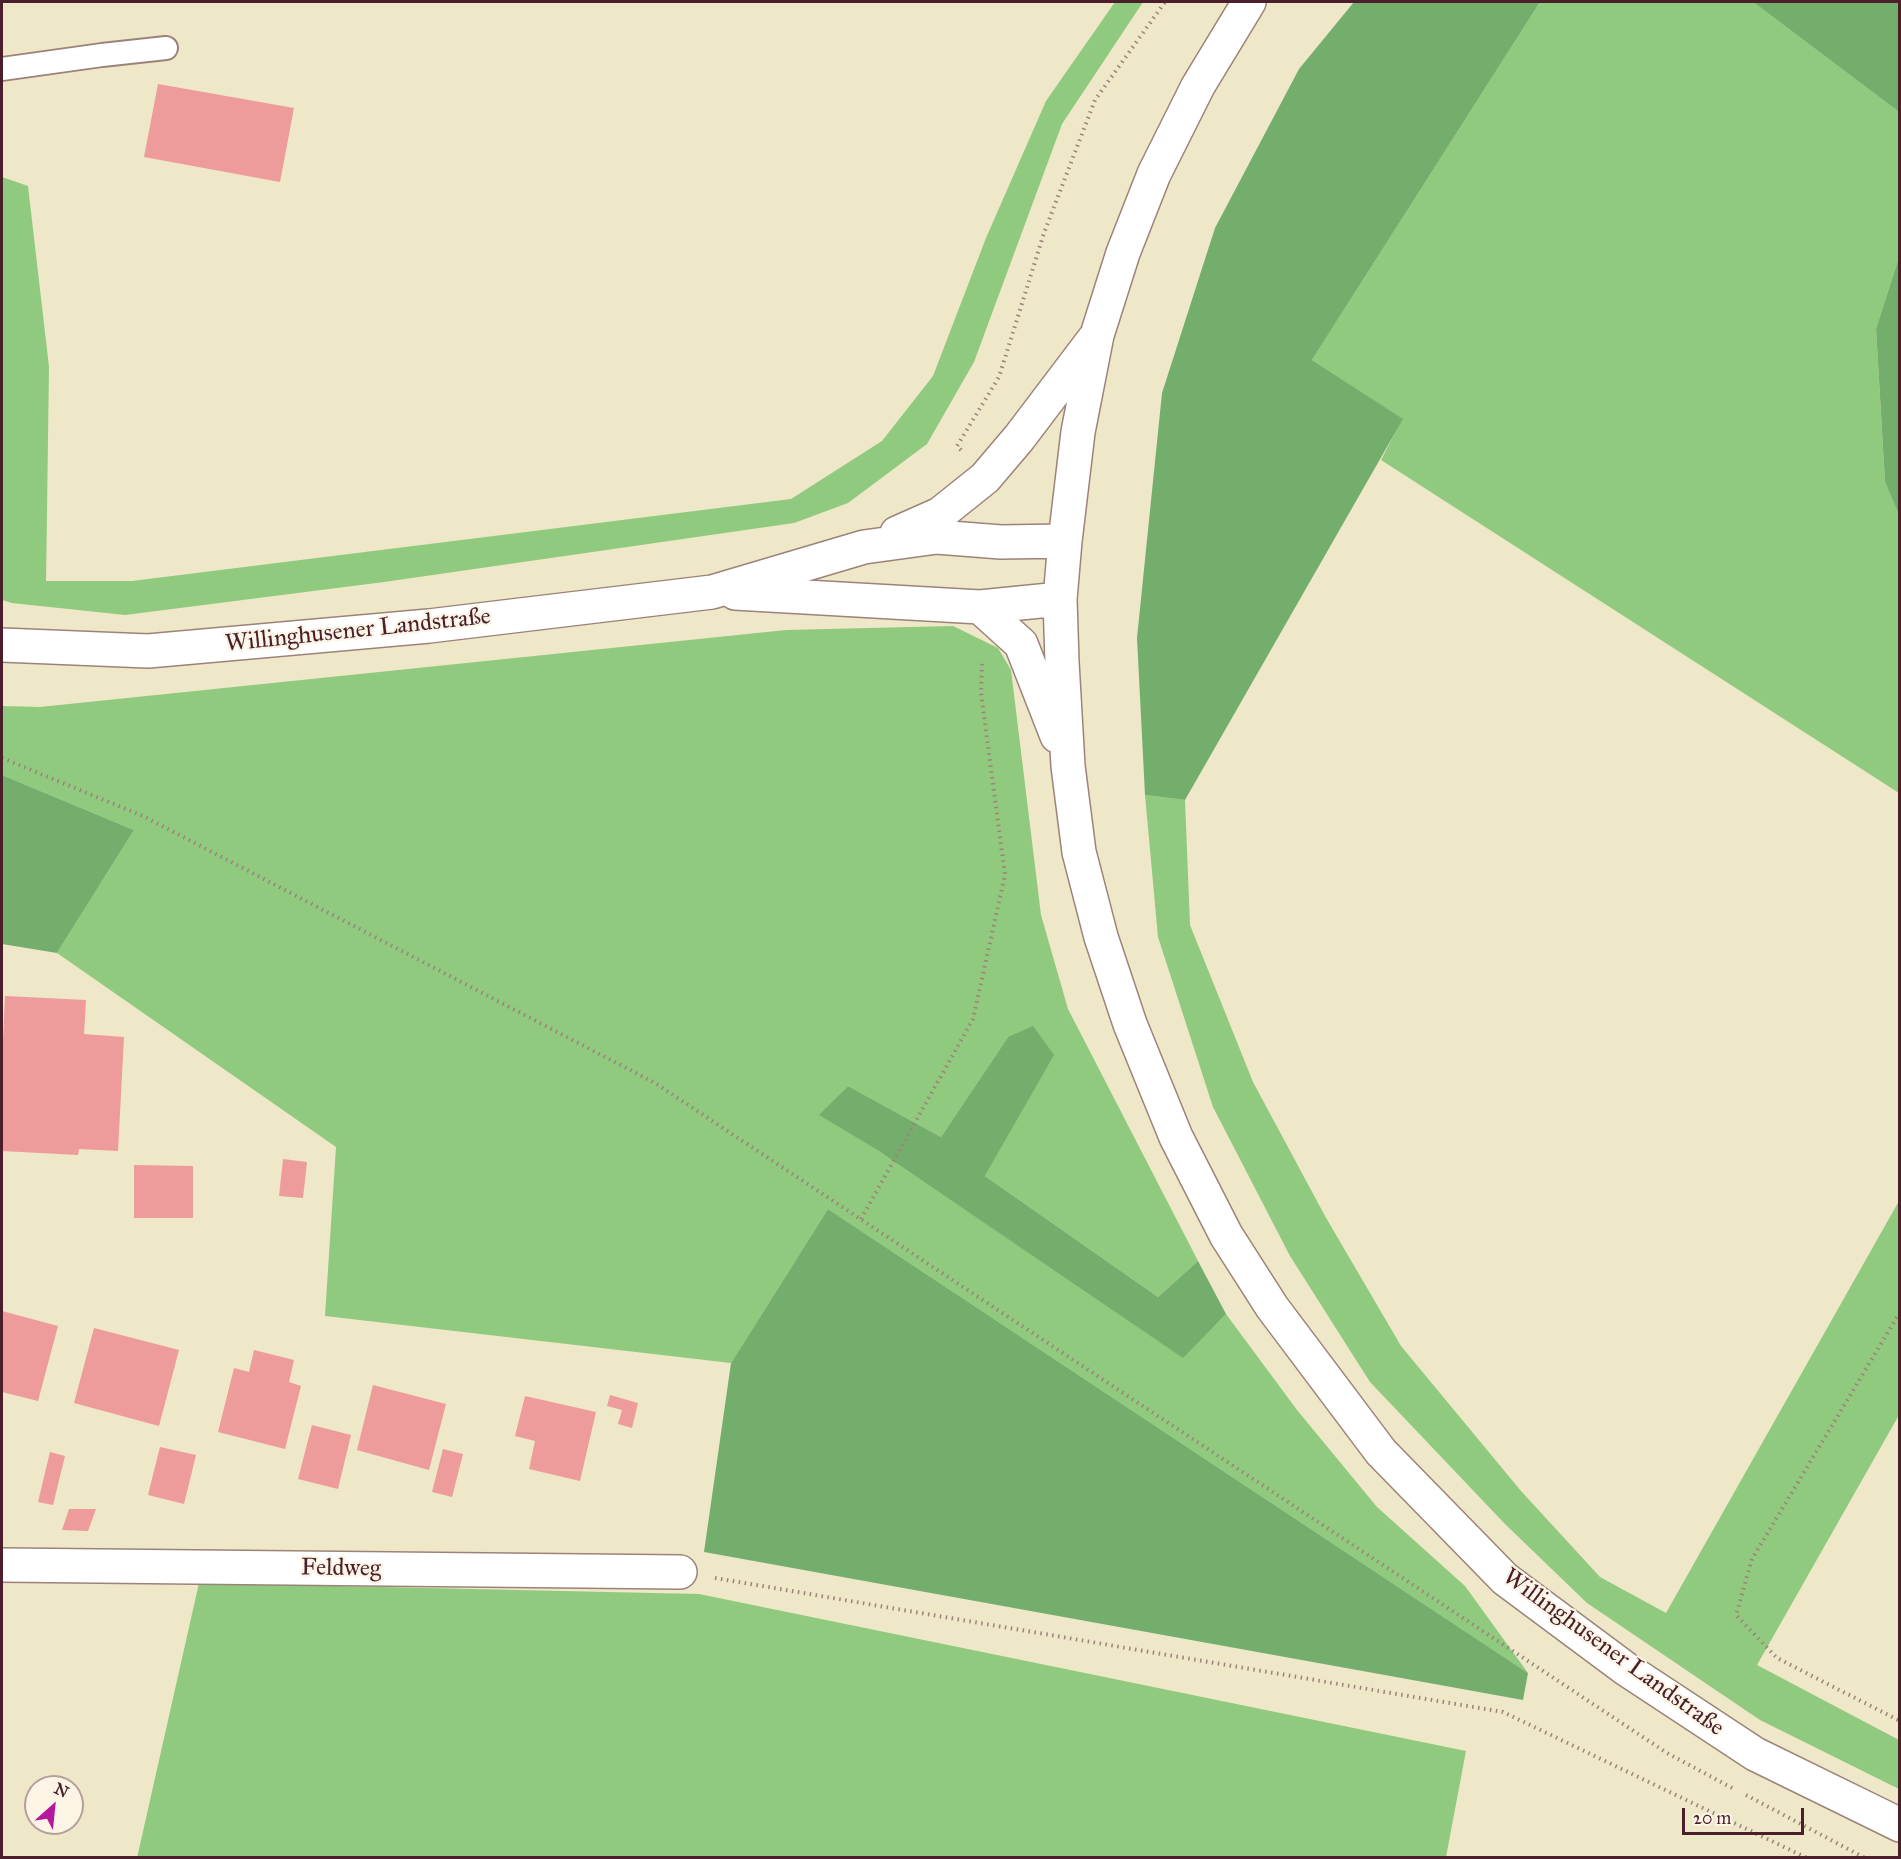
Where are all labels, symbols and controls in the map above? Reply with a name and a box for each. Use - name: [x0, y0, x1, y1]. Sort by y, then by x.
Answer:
- street label: Willinghusener Landstraße: [224, 603, 492, 659]
- street label: Feldweg: [301, 1554, 381, 1584]
- street label: Willinghusener Landstraße: [1497, 1563, 1729, 1743]
- north arrow: [24, 1775, 84, 1835]
- text: N: [51, 1779, 72, 1802]
- scale bar: [1685, 1796, 1806, 1834]
- text: 20 m: [1693, 1807, 1731, 1829]

